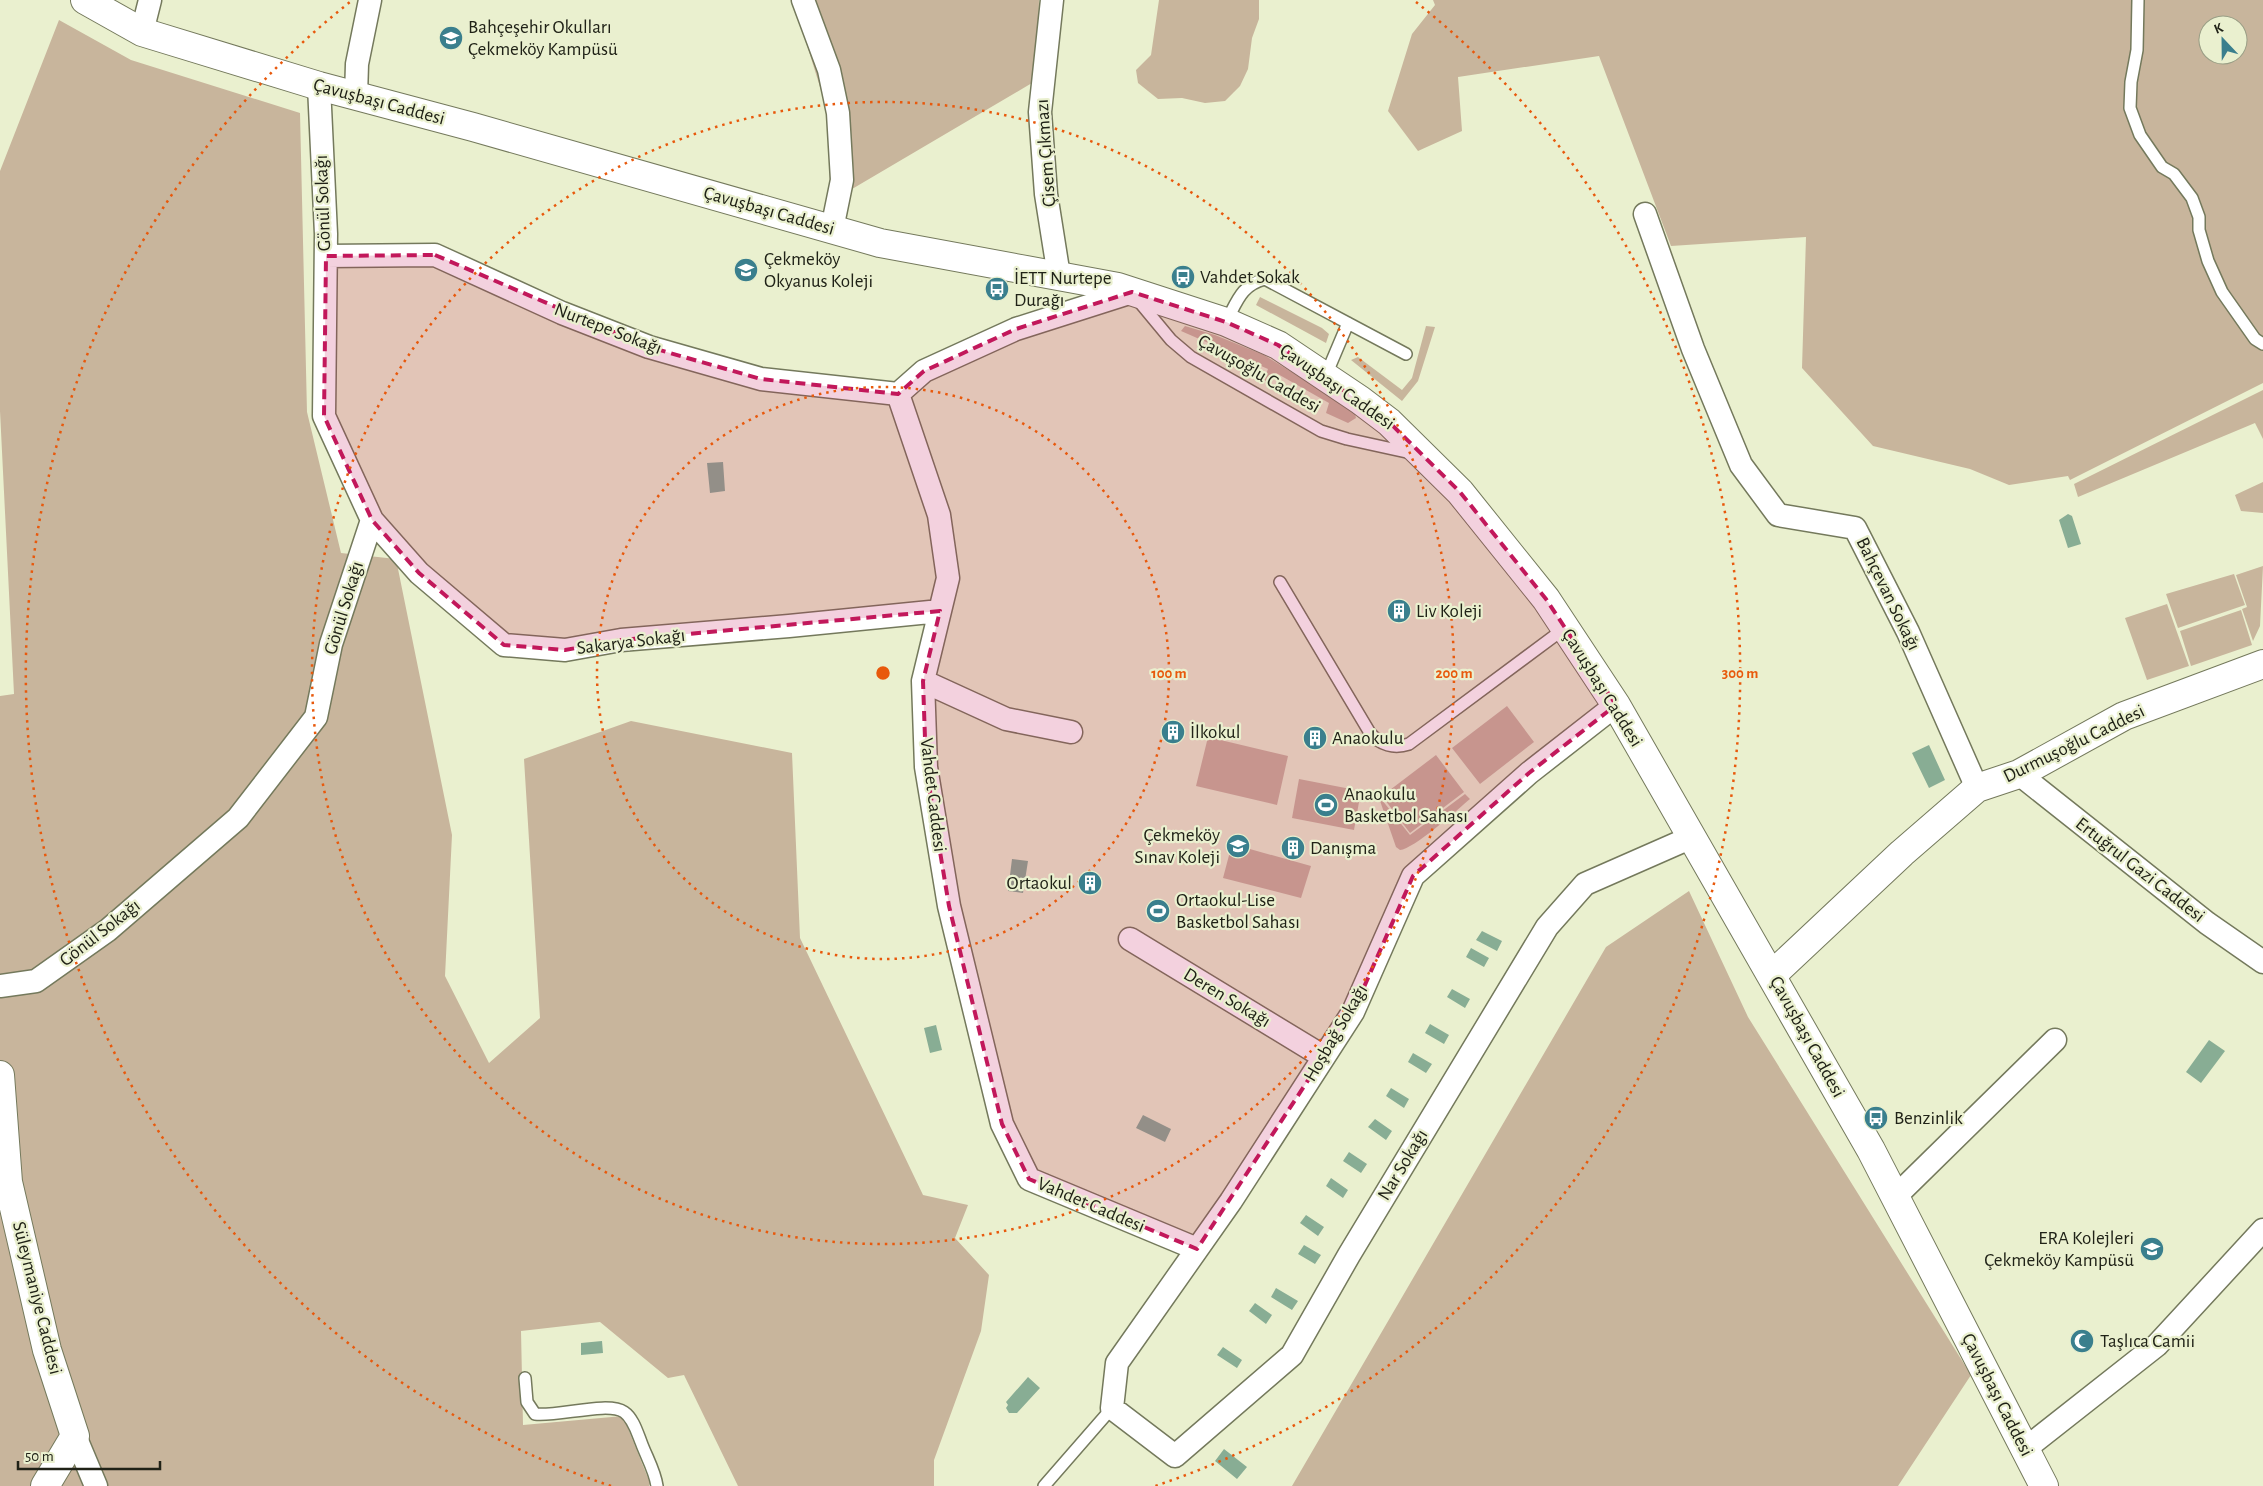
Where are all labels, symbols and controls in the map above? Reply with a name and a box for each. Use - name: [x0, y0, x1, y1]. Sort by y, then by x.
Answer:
- north arrow: [2198, 15, 2248, 65]
- place label: Bahçeşehir Okulları Çekmeköy Kampüsü: [468, 18, 618, 59]
- text: K: [2212, 21, 2226, 37]
- school or university icon: Bahçeşehir Okulları Çekmeköy Kampüsü: [438, 25, 464, 51]
- street label: Çavuşbaşı Caddesi: [311, 75, 447, 129]
- street label: Çisem Çıkmazı: [1033, 98, 1059, 208]
- street label: Gönül Sokağı: [312, 155, 334, 251]
- street label: Çavuşbaşı Caddesi: [701, 183, 837, 239]
- place label: Çekmeköy Okyanus Koleji: [764, 250, 873, 291]
- school or university icon: Çekmeköy Okyanus Koleji: [733, 257, 759, 283]
- bus stop icon: Vahdet Sokak: [1170, 264, 1196, 290]
- place label: İETT Nurtepe Durağı: [1014, 268, 1111, 310]
- place label: Vahdet Sokak: [1200, 268, 1300, 287]
- bus stop icon: İETT Nurtepe Durağı: [984, 276, 1010, 302]
- street label: Nurtepe Sokağı: [552, 300, 664, 358]
- street label: Çavuşoğlu Caddesi: [1195, 331, 1323, 417]
- street label: Çavuşbaşı Caddesi: [1276, 340, 1398, 434]
- street label: Bahçevan Sokağı: [1852, 535, 1924, 653]
- street label: Gönül Sokağı: [321, 559, 367, 657]
- building icon: Liv Koleji: [1386, 598, 1412, 624]
- place label: Liv Koleji: [1416, 602, 1482, 621]
- street label: Sakarya Sokağı: [576, 626, 686, 658]
- street label: Çavuşbaşı Caddesi: [1558, 626, 1646, 750]
- centre of rings: [874, 664, 892, 682]
- text: 100 m: [1151, 666, 1187, 681]
- text: 200 m: [1435, 666, 1473, 681]
- text: 300 m: [1722, 666, 1758, 681]
- street label: Durmuşoğlu Caddesi: [2000, 702, 2148, 786]
- building icon: İlkokul: [1160, 719, 1186, 745]
- place label: İlkokul: [1190, 722, 1240, 742]
- building icon: Anaokulu: [1302, 725, 1328, 751]
- place label: Anaokulu: [1332, 729, 1404, 748]
- street label: Vahdet Caddesi: [917, 737, 949, 853]
- place label: Anaokulu Basketbol Sahası: [1344, 785, 1468, 826]
- sports icon: Anaokulu Basketbol Sahası: [1313, 792, 1339, 818]
- street label: Ertuğrul Gazi Caddesi: [2072, 814, 2208, 926]
- place label: Çekmeköy Sınav Koleji: [1135, 826, 1220, 867]
- school or university icon: Çekmeköy Sınav Koleji: [1225, 833, 1251, 859]
- building icon: Danışma: [1280, 835, 1306, 861]
- place label: Danışma: [1310, 839, 1376, 858]
- building icon: Ortaokul: [1077, 870, 1103, 896]
- place label: Ortaokul: [1007, 874, 1072, 893]
- place label: Ortaokul-Lise Basketbol Sahası: [1176, 891, 1300, 932]
- street label: Gönül Sokağı: [56, 896, 144, 970]
- sports icon: Ortaokul-Lise Basketbol Sahası: [1145, 898, 1171, 924]
- street label: Deren Sokağı: [1180, 965, 1274, 1031]
- street label: Çavuşbaşı Caddesi: [1766, 973, 1848, 1101]
- street label: Hoşbağ Sokağı: [1301, 981, 1371, 1085]
- bus stop icon: Benzinlik: [1863, 1105, 1889, 1131]
- place label: Benzinlik: [1894, 1109, 1963, 1128]
- street label: Nar Sokağı: [1374, 1126, 1432, 1204]
- street label: Vahdet Caddesi: [1034, 1174, 1148, 1236]
- street label: Süleymaniye Caddesi: [9, 1220, 65, 1376]
- place label: ERA Kolejleri Çekmeköy Kampüsü: [1984, 1229, 2134, 1270]
- school or university icon: ERA Kolejleri Çekmeköy Kampüsü: [2139, 1236, 2165, 1262]
- mosque icon: Taşlıca Camii: [2069, 1328, 2095, 1354]
- street label: Çavuşbaşı Caddesi: [1958, 1330, 2036, 1460]
- place label: Taşlıca Camii: [2100, 1332, 2195, 1351]
- scale bar: [18, 1438, 160, 1470]
- text: 50 m: [25, 1449, 54, 1464]

